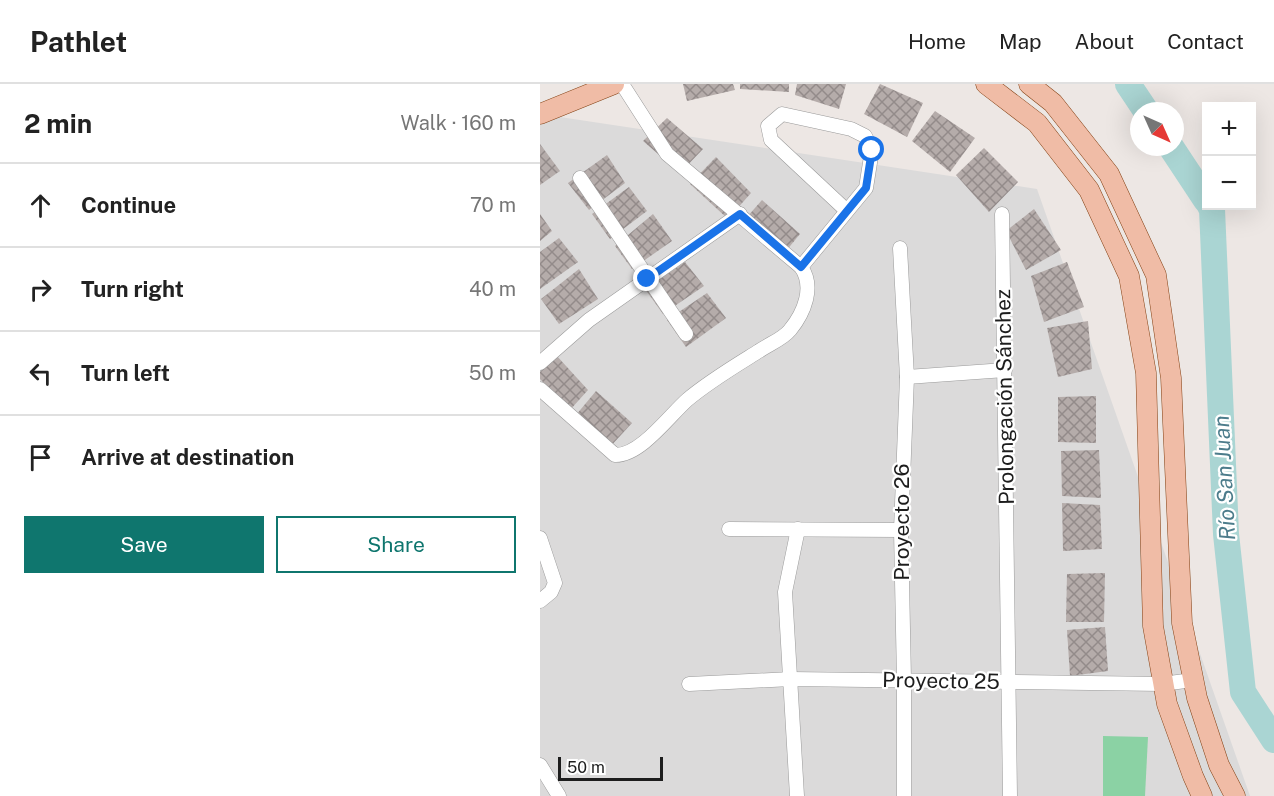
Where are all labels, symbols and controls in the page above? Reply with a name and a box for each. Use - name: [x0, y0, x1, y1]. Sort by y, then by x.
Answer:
- text: Pathlet: [30, 25, 127, 58]
- text: Home: [908, 29, 966, 54]
- text: Map: [999, 29, 1042, 54]
- text: About: [1075, 29, 1134, 54]
- text: Contact: [1167, 29, 1244, 54]
- north arrow: [1130, 102, 1184, 156]
- map controls: [1202, 102, 1256, 210]
- button: +: [1202, 102, 1256, 156]
- text: 2 min: [24, 108, 92, 139]
- text: Walk · 160 m: [401, 111, 516, 135]
- route start: [858, 136, 884, 162]
- button: −: [1202, 156, 1256, 210]
- icon: ahead: [24, 189, 57, 222]
- text: Continue: [81, 192, 176, 218]
- text: 70 m: [470, 193, 516, 217]
- route end: [633, 265, 659, 291]
- icon: right: [24, 273, 57, 306]
- text: Turn right: [81, 276, 184, 302]
- text: 40 m: [469, 277, 516, 301]
- street label: Prolongación Sánchez: [990, 289, 1019, 505]
- icon: left: [24, 357, 57, 390]
- text: Turn left: [81, 360, 170, 386]
- text: 50 m: [469, 361, 516, 385]
- water label: Río San Juan: [1208, 415, 1240, 541]
- icon: arrive: [24, 441, 57, 474]
- text: Arrive at destination: [81, 444, 294, 470]
- street label: Proyecto 26: [889, 463, 914, 581]
- button: Save: [24, 516, 264, 573]
- button: Share: [276, 516, 516, 573]
- street label: Proyecto 25: [882, 667, 1000, 694]
- scale bar: [558, 754, 663, 782]
- text: 50 m: [567, 758, 605, 777]

